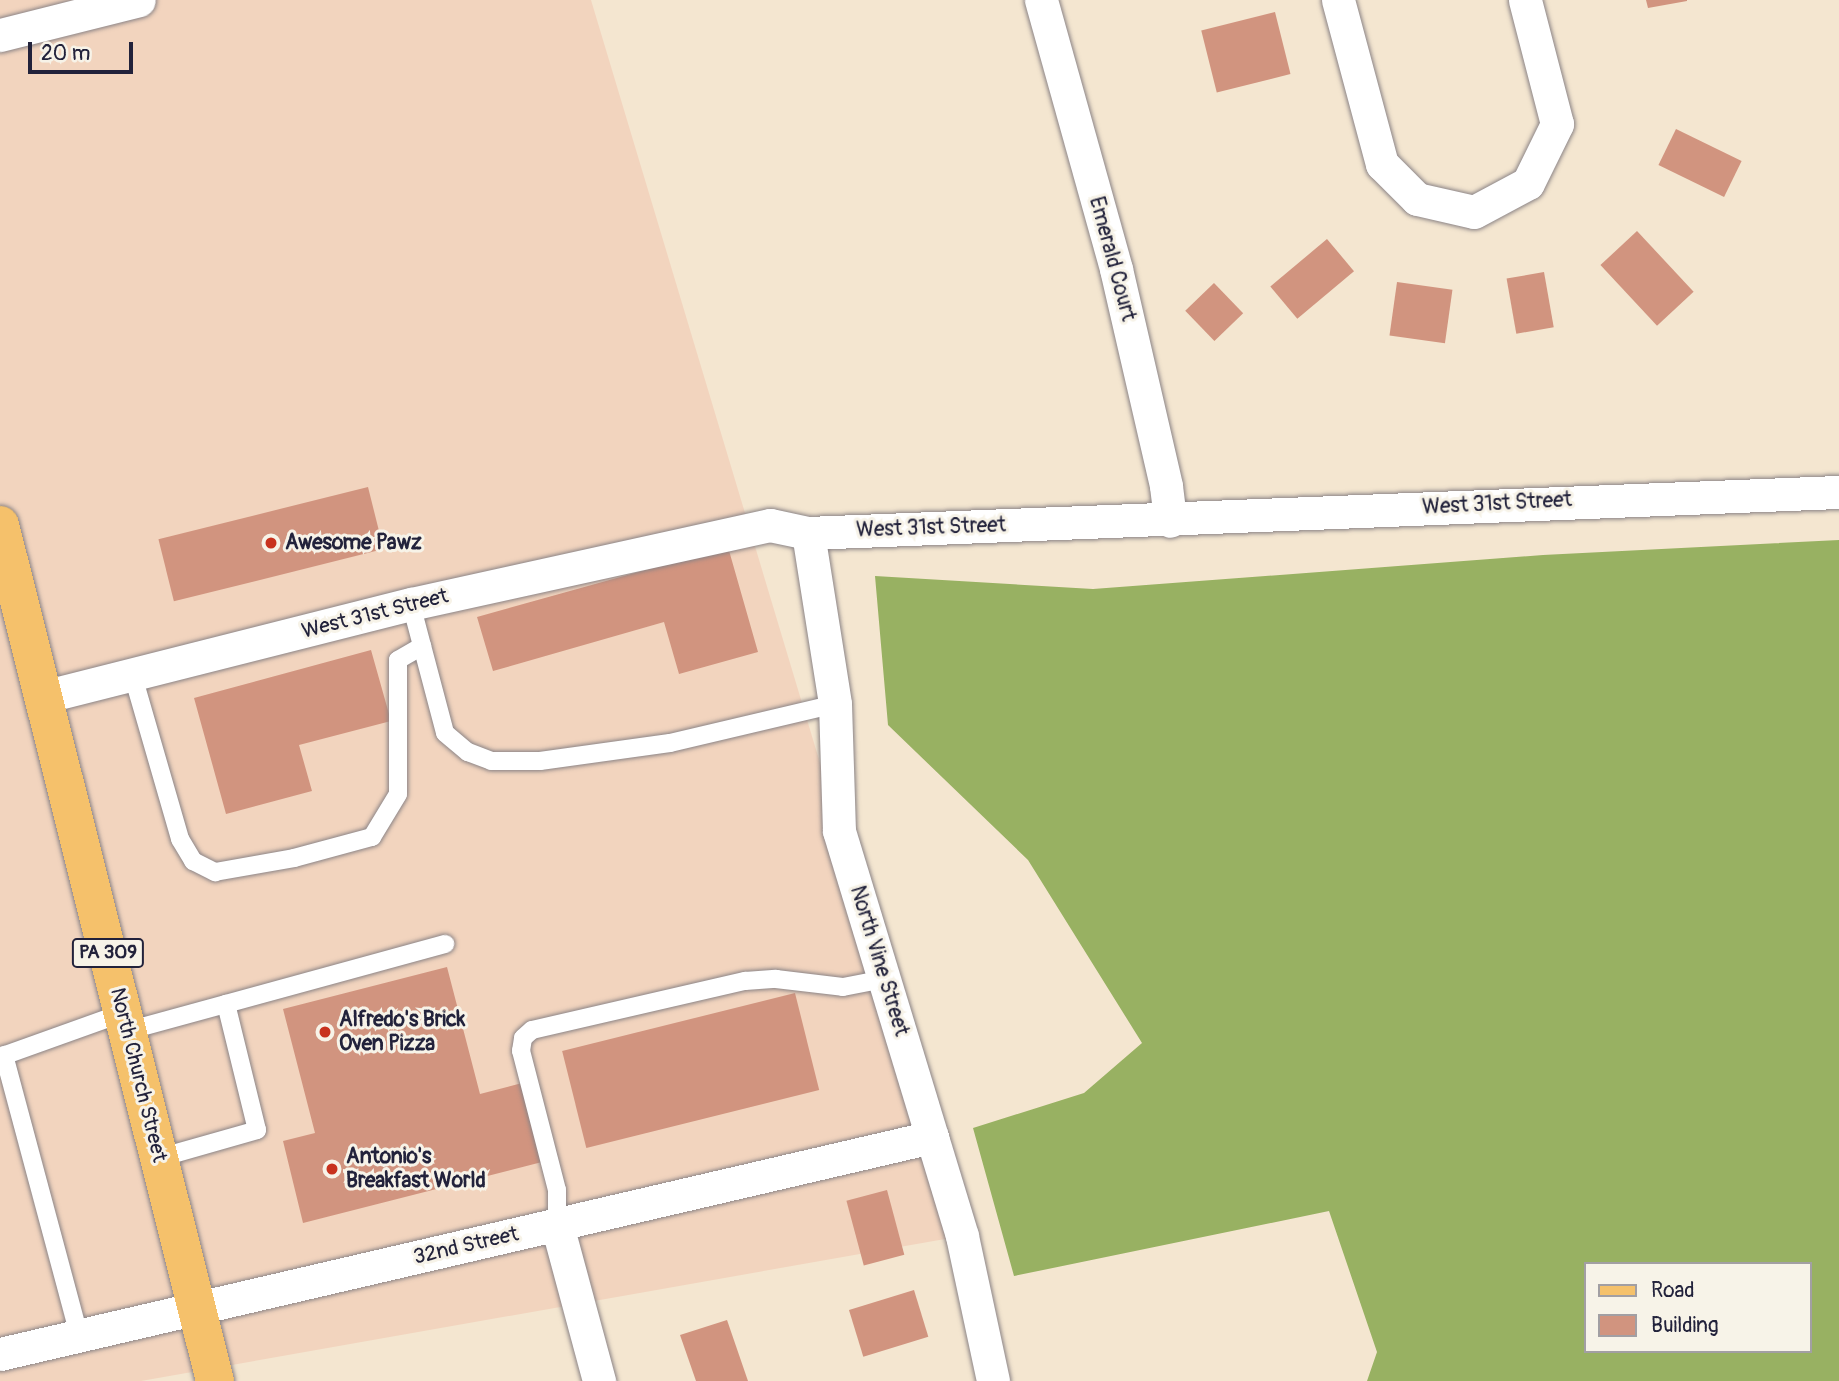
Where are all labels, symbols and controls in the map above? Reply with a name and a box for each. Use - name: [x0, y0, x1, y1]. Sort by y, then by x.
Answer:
- scale bar: [32, 28, 136, 72]
- text: 20 m: [41, 40, 90, 67]
- street label: Emerald Court: [1083, 194, 1141, 324]
- street label: West 31st Street: [1421, 487, 1573, 521]
- street label: West 31st Street: [856, 513, 1006, 543]
- place label: Awesome Pawz: [285, 530, 422, 556]
- marker: Awesome Pawz: [263, 535, 279, 551]
- street label: West 31st Street: [299, 584, 451, 644]
- street label: North Vine Street: [844, 883, 914, 1039]
- road number: PA 309: [71, 937, 145, 968]
- street label: North Church Street: [104, 985, 172, 1165]
- place label: Alfredo's Brick Oven Pizza: [339, 1007, 465, 1057]
- marker: Alfredo's Brick Oven Pizza: [317, 1024, 333, 1040]
- place label: Antonio's Breakfast World: [346, 1144, 486, 1194]
- marker: Antonio's Breakfast World: [324, 1161, 340, 1177]
- street label: 32nd Street: [411, 1222, 521, 1270]
- legend: [1584, 1262, 1811, 1353]
- text: Road: [1651, 1277, 1695, 1304]
- text: Building: [1651, 1312, 1718, 1339]

